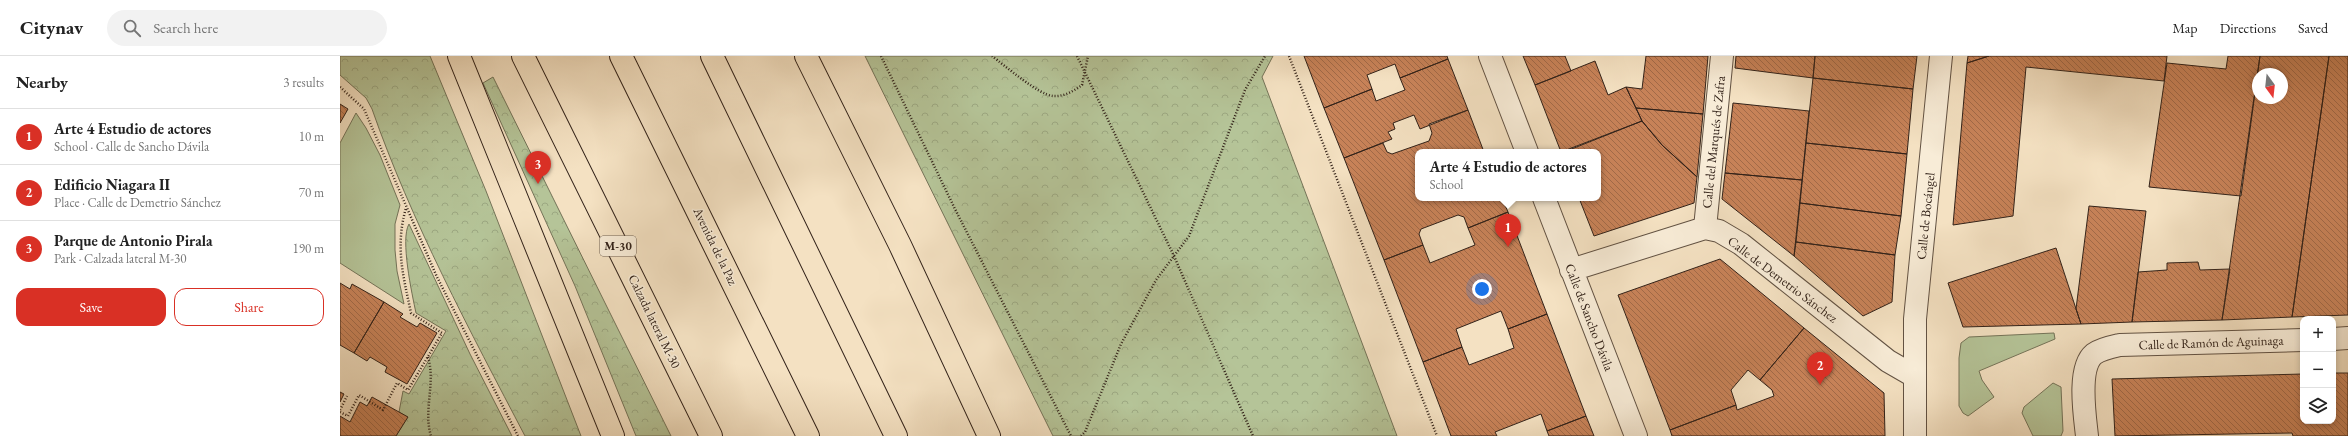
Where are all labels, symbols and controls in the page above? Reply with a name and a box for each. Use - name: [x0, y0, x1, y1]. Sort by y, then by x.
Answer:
- search box: [107, 10, 387, 46]
- text: Citynav: [20, 15, 83, 40]
- icon: search: [121, 17, 143, 39]
- text: Search here: [153, 18, 218, 37]
- text: Map: [2172, 19, 2198, 37]
- text: Directions: [2220, 19, 2276, 37]
- text: Saved: [2298, 19, 2328, 37]
- north arrow: [2252, 68, 2288, 104]
- text: Nearby: [16, 71, 68, 93]
- text: 3 results: [283, 74, 324, 91]
- street label: Calle del Marqués de Zafra: [1698, 74, 1729, 209]
- text: Arte 4 Estudio de actores: [54, 119, 211, 138]
- text: 1: [26, 128, 32, 145]
- text: 10 m: [299, 128, 324, 145]
- text: School · Calle de Sancho Dávila: [54, 138, 209, 155]
- popup: [1415, 149, 1601, 201]
- pin: 3: [525, 151, 551, 184]
- text: Arte 4 Estudio de actores: [1429, 157, 1587, 176]
- street label: Calle de Bocángel: [1912, 172, 1939, 261]
- text: Edificio Niagara II: [54, 175, 170, 194]
- text: School: [1429, 176, 1463, 193]
- text: 2: [26, 184, 32, 201]
- text: 70 m: [299, 184, 324, 201]
- text: Place · Calle de Demetrio Sánchez: [54, 194, 221, 211]
- street label: Avenida de la Paz: [689, 204, 742, 288]
- pin: 1: [1495, 214, 1521, 247]
- text: Parque de Antonio Pirala: [54, 231, 213, 250]
- street label: Calle de Demetrio Sánchez: [1724, 232, 1841, 326]
- road number: M-30: [600, 236, 636, 256]
- text: 3: [26, 240, 32, 257]
- text: 190 m: [293, 240, 324, 257]
- text: Park · Calzada lateral M-30: [54, 250, 186, 267]
- street label: Calle de Sancho Dávila: [1561, 261, 1618, 374]
- street label: Calzada lateral M-30: [624, 271, 685, 371]
- your location: [1472, 279, 1492, 299]
- button: Save: [16, 288, 166, 326]
- button: Share: [174, 288, 324, 326]
- map controls: [2300, 316, 2336, 424]
- button: +: [2300, 316, 2336, 352]
- street label: Calle de Ramón de Aguinaga: [2138, 331, 2285, 354]
- pin: 2: [1807, 352, 1833, 385]
- button: −: [2300, 352, 2336, 388]
- button: layers: [2300, 388, 2336, 424]

